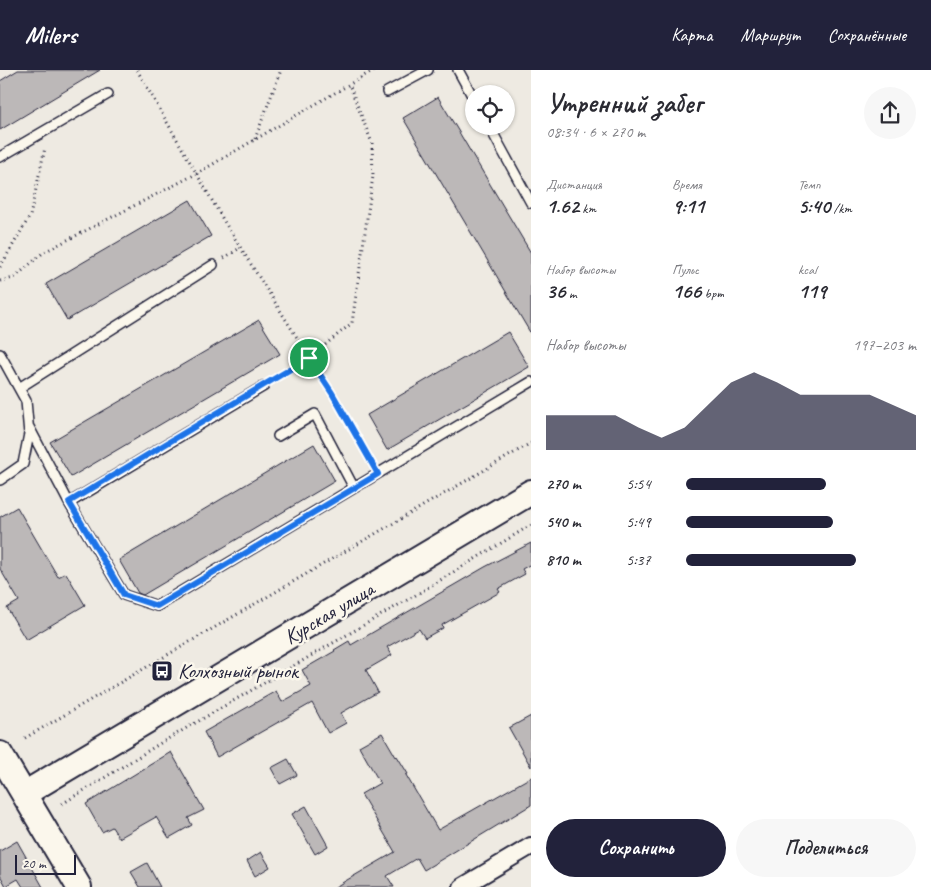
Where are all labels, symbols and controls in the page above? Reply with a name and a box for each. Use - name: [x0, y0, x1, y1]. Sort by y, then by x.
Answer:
- text: Milers: [25, 20, 77, 50]
- text: Карта: [671, 24, 712, 46]
- text: Маршрут: [740, 24, 800, 46]
- text: Сохранённые: [828, 24, 906, 46]
- map controls: [465, 85, 515, 135]
- button: locate: [465, 85, 515, 135]
- text: Утренний забег: [546, 85, 702, 120]
- button: share: [864, 87, 916, 139]
- text: 08:34 · 6 × 270 m: [546, 122, 645, 142]
- text: Дистанция: [546, 176, 602, 193]
- text: Время: [672, 176, 702, 193]
- text: Темп: [798, 176, 821, 193]
- text: 1.62: [546, 193, 579, 219]
- text: 9:11: [672, 193, 704, 219]
- text: 5:40: [798, 193, 830, 219]
- text: km: [579, 200, 596, 217]
- text: /km: [830, 200, 852, 217]
- text: Набор высоты: [546, 261, 615, 278]
- text: Пульс: [672, 261, 699, 278]
- text: kcal: [798, 261, 817, 278]
- text: 36: [546, 278, 565, 304]
- text: 166: [672, 278, 701, 304]
- text: 119: [798, 278, 826, 304]
- text: m: [565, 285, 577, 302]
- text: bpm: [701, 285, 724, 302]
- text: Набор высоты: [546, 335, 625, 355]
- text: 197–203 m: [853, 335, 916, 355]
- pin: [288, 337, 330, 379]
- icon: arrive: [295, 344, 323, 372]
- text: 270 m: [546, 474, 581, 494]
- text: 5:54: [626, 474, 651, 494]
- text: 540 m: [546, 512, 580, 532]
- text: 5:49: [626, 512, 651, 532]
- text: 810 m: [546, 550, 581, 570]
- text: 5:37: [626, 550, 651, 570]
- street label: Курская улица: [279, 575, 381, 650]
- place label: Колхозный рынок: [178, 658, 300, 684]
- bus stop icon: Колхозный рынок: [150, 659, 174, 683]
- button: Сохранить: [546, 819, 726, 877]
- button: Поделиться: [736, 819, 916, 877]
- scale bar: [15, 852, 76, 875]
- text: 20 m: [22, 855, 46, 872]

